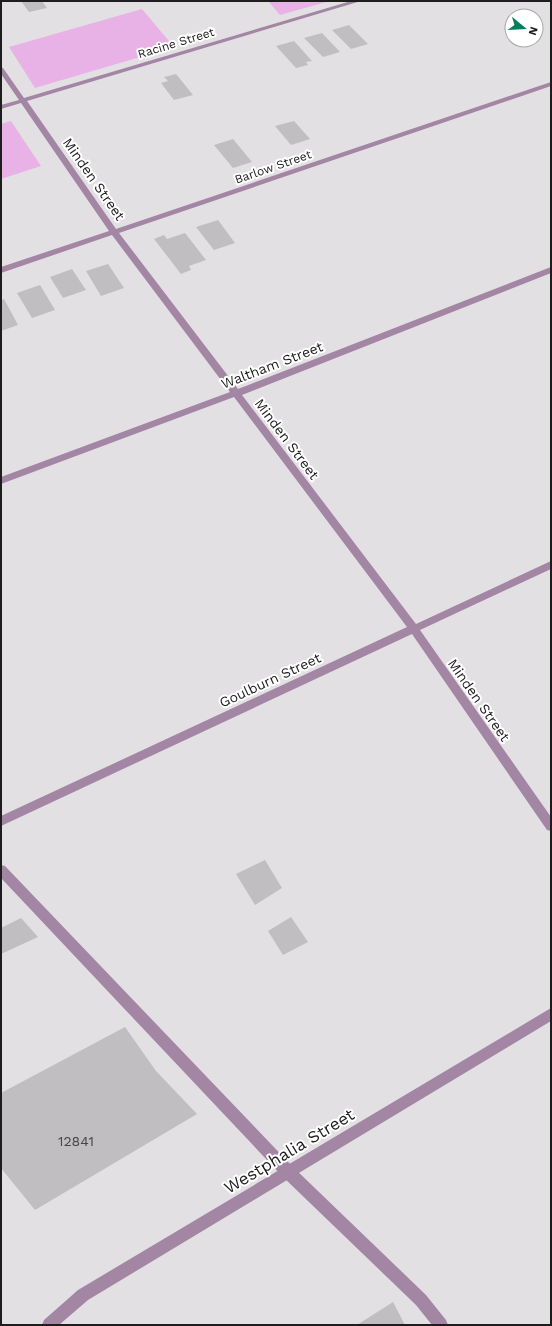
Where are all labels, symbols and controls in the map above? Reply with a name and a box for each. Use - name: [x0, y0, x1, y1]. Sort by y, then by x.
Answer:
- north arrow: [504, 8, 544, 48]
- street label: Racine Street: [136, 25, 216, 61]
- text: N: [526, 25, 540, 37]
- street label: Minden Street: [60, 135, 128, 223]
- street label: Barlow Street: [233, 147, 313, 187]
- street label: Waltham Street: [219, 338, 325, 392]
- street label: Minden Street: [251, 396, 323, 483]
- street label: Goulburn Street: [217, 649, 323, 711]
- street label: Minden Street: [445, 656, 513, 744]
- street label: Westphalia Street: [220, 1104, 358, 1198]
- house number: 12841: [58, 1133, 94, 1149]

